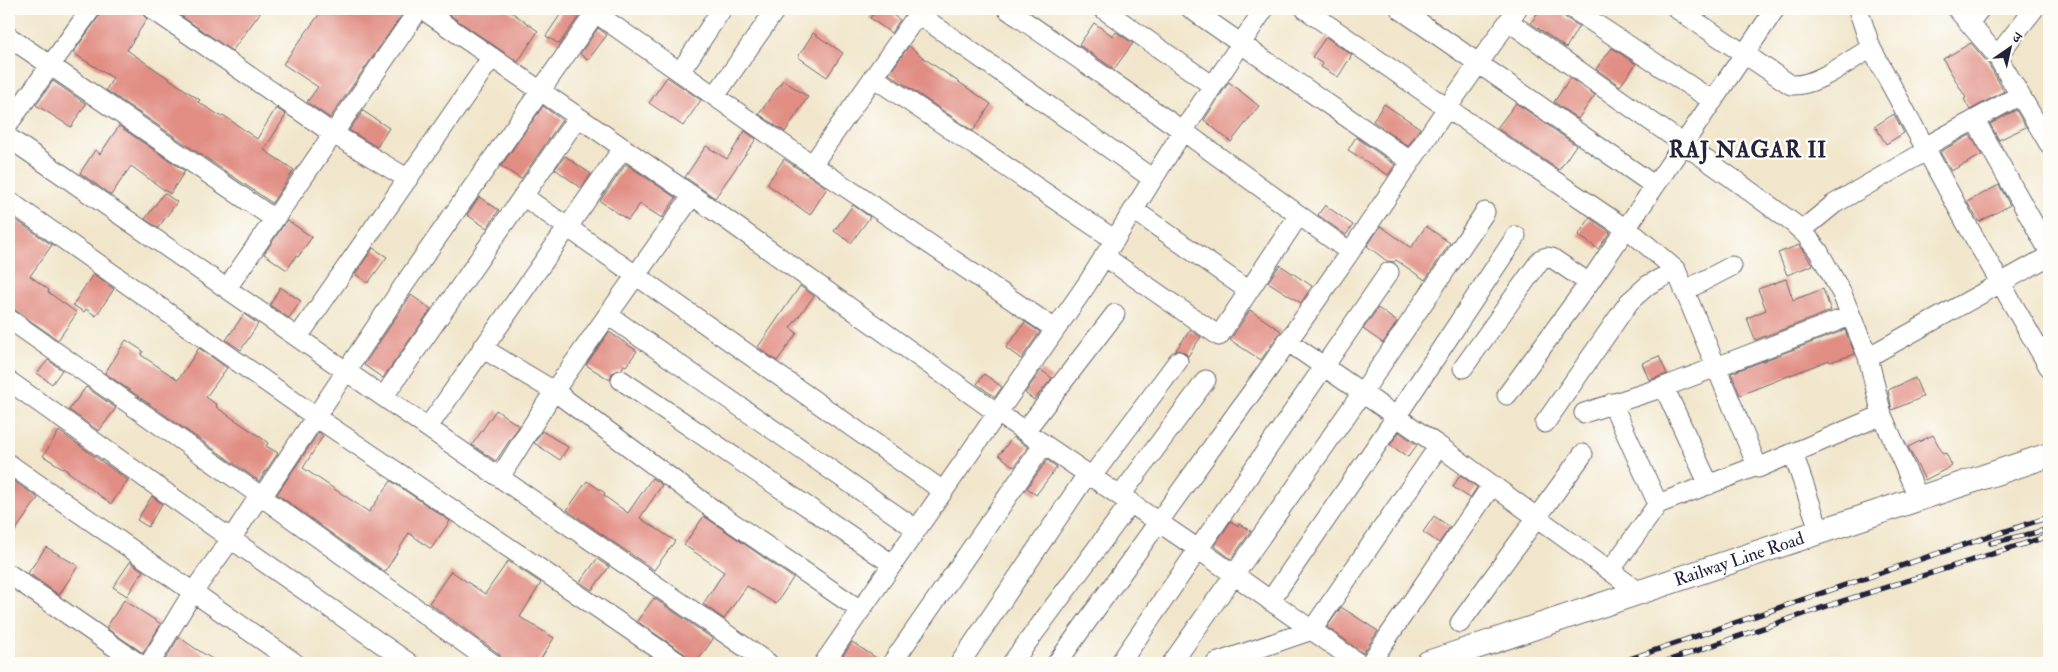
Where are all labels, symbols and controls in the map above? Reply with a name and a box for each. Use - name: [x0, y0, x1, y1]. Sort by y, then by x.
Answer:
- north arrow: [1986, 22, 2036, 72]
- text: उ: [2008, 28, 2025, 47]
- district label: RAJ NAGAR II: [1669, 136, 1827, 165]
- street label: Railway Line Road: [1671, 527, 1807, 592]

